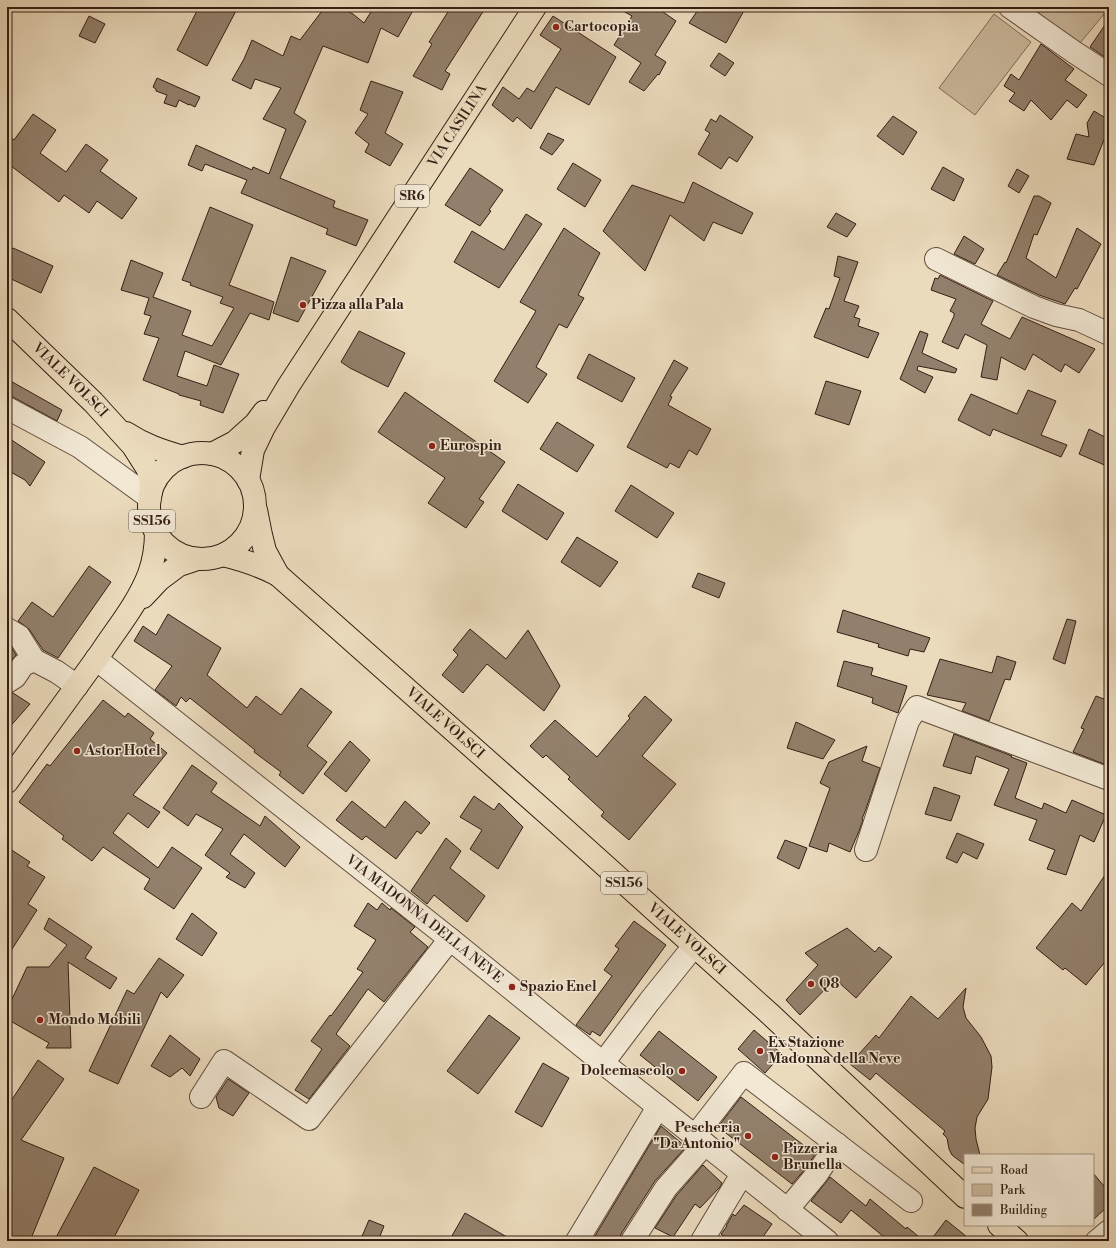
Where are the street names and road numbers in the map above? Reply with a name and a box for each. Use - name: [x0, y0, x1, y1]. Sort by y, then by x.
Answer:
- street label: VIA CASILINA: [424, 81, 491, 172]
- road number: SR6: [395, 185, 429, 207]
- street label: VIALE VOLSCI: [28, 339, 112, 422]
- road number: SS156: [129, 510, 175, 532]
- street label: VIALE VOLSCI: [401, 683, 489, 763]
- street label: VIA MADONNA DELLA NEVE: [341, 850, 507, 987]
- road number: SS156: [601, 872, 647, 894]
- street label: VIALE VOLSCI: [643, 899, 730, 979]

